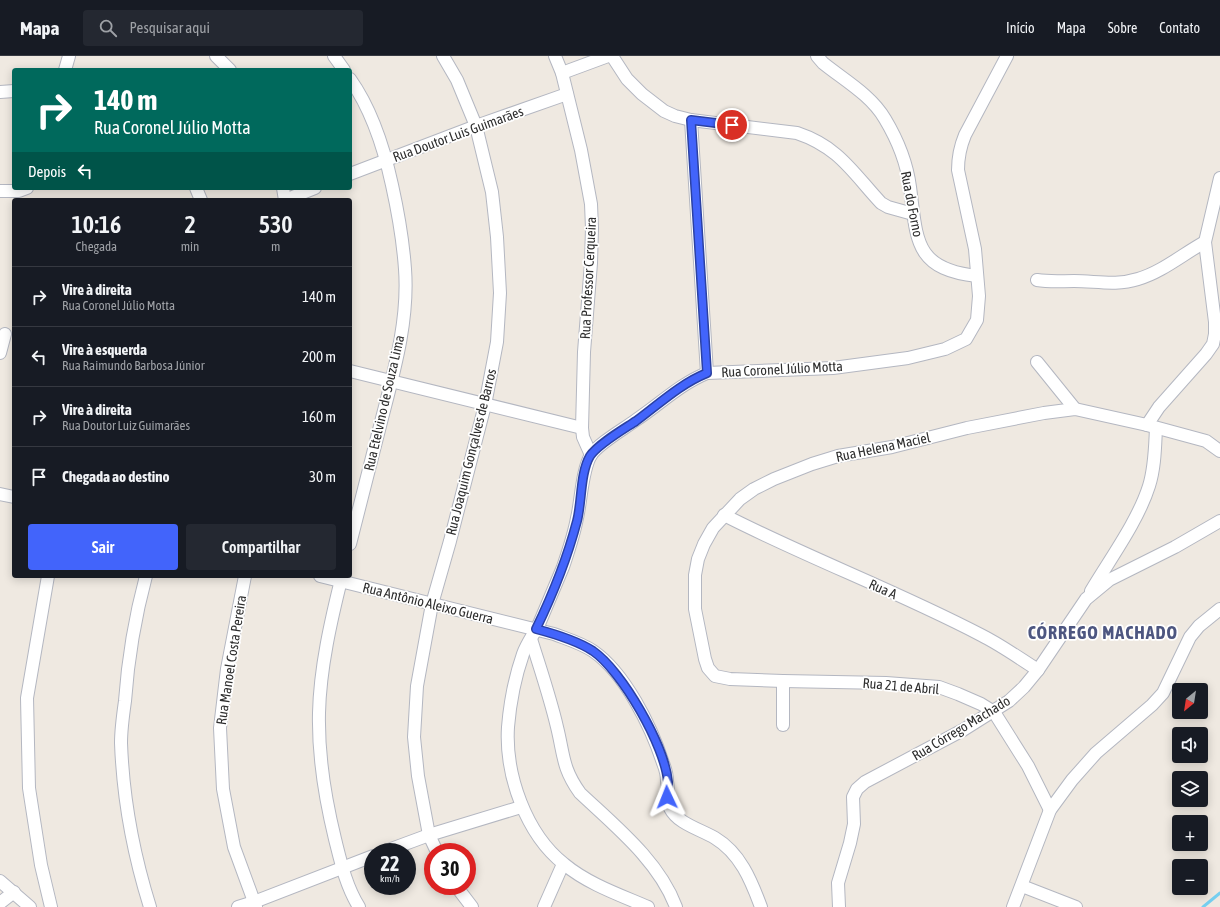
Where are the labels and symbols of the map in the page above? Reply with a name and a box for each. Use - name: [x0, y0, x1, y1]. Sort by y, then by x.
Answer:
- street label: Rua Doutor Luis Guimarães: [391, 103, 526, 165]
- pin: [715, 108, 749, 142]
- street label: Rua do Forno: [898, 170, 926, 238]
- street label: Rua Professor Cerqueira: [577, 216, 599, 340]
- street label: Rua Etelvino de Souza Lima: [361, 333, 407, 473]
- street label: Rua Coronel Júlio Motta: [721, 358, 843, 380]
- street label: Rua Joaquim Gonçalves de Barros: [443, 367, 499, 537]
- street label: Rua Helena Maciel: [834, 429, 932, 465]
- street label: Rua A: [866, 576, 900, 602]
- street label: Rua Antônio Aleixo Guerra: [361, 579, 495, 627]
- street label: Rua Manoel Costa Pereira: [213, 594, 249, 726]
- district label: CÓRREGO MACHADO: [1028, 622, 1178, 643]
- street label: Rua 21 de Abril: [862, 675, 940, 697]
- north arrow: [1172, 683, 1208, 719]
- street label: Rua Córrego Machado: [909, 692, 1013, 764]
- position arrow: [646, 776, 688, 818]
- speed limit sign: 30: [424, 843, 476, 895]

